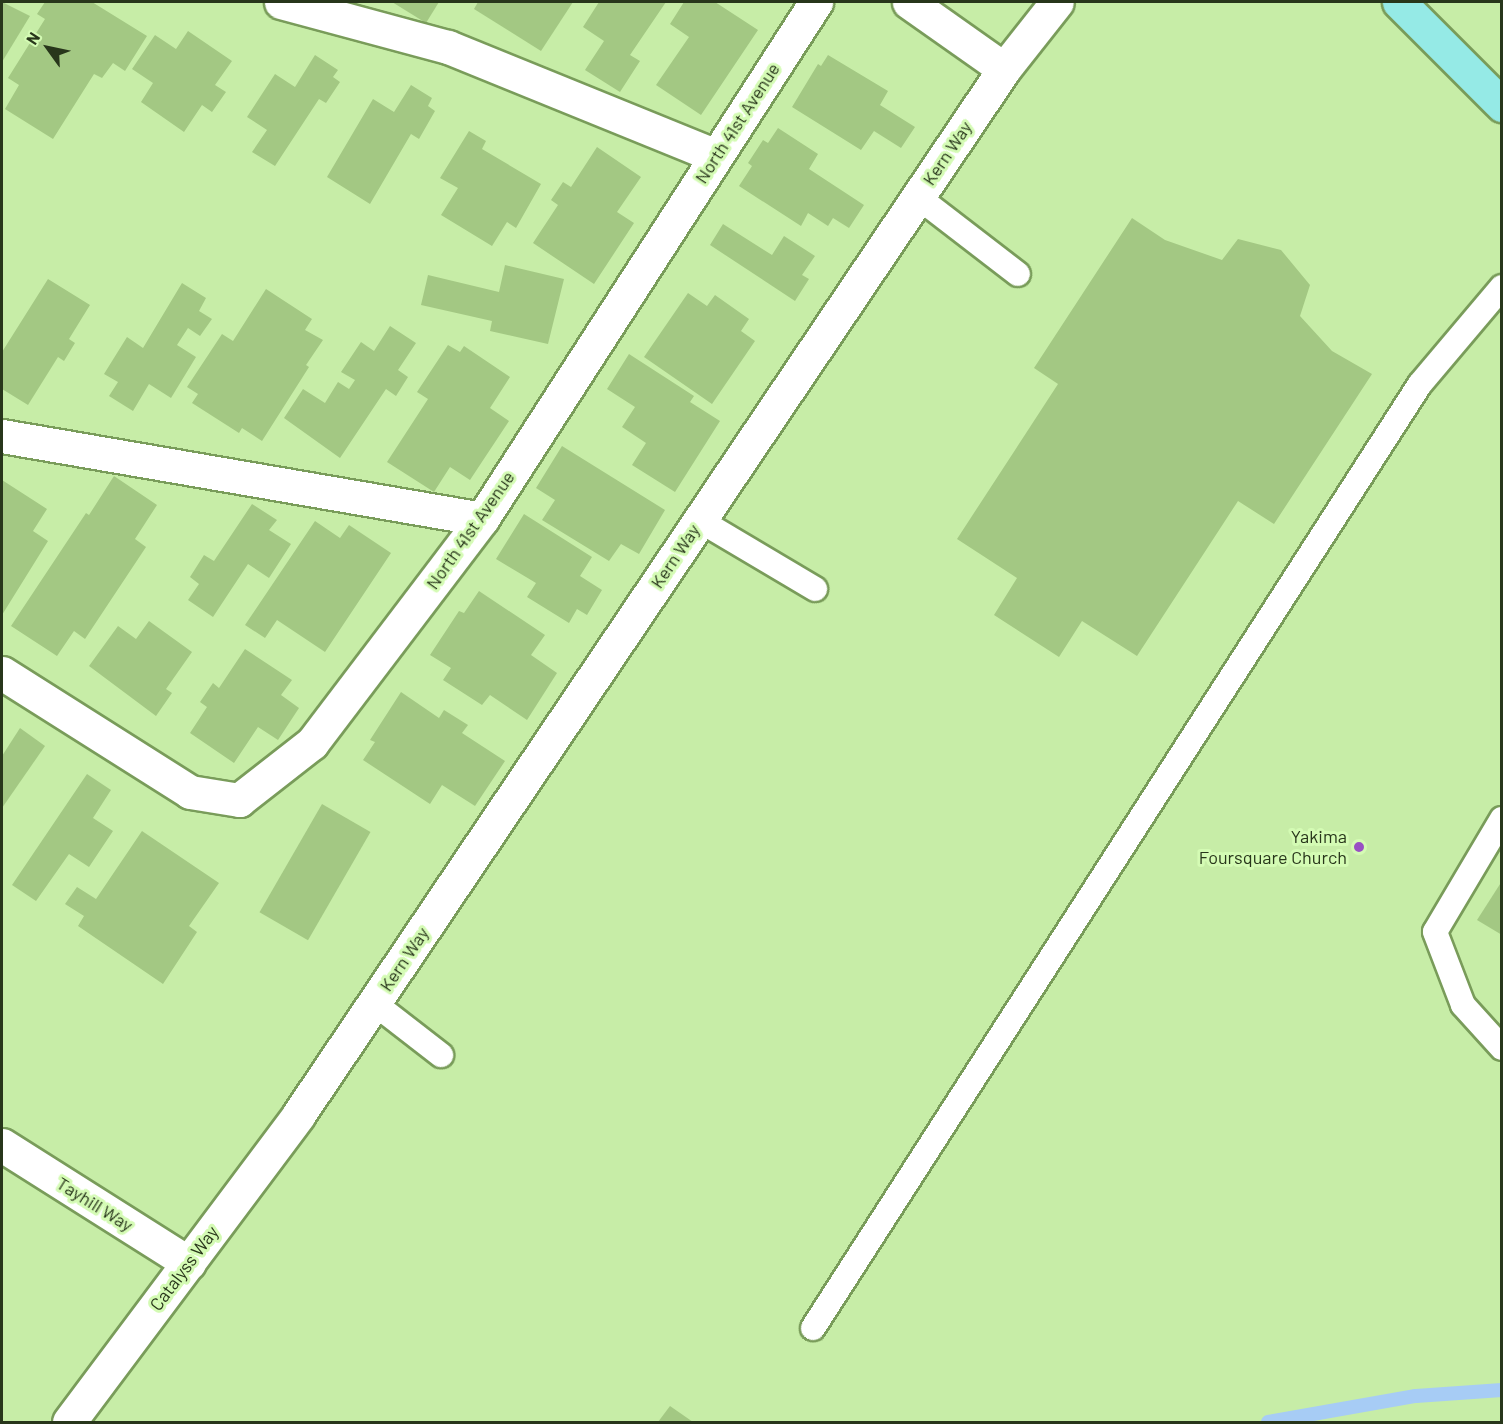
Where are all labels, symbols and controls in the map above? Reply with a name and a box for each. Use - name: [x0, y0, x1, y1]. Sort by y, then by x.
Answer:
- north arrow: [18, 18, 78, 78]
- text: N: [22, 28, 43, 48]
- street label: North 41st Avenue: [690, 59, 784, 187]
- street label: Kern Way: [918, 117, 976, 189]
- street label: North 41st Avenue: [421, 467, 519, 593]
- street label: Kern Way: [646, 520, 704, 592]
- place label: Yakima Foursquare Church: [1199, 826, 1347, 868]
- marker: Yakima Foursquare Church: [1352, 840, 1366, 854]
- street label: Kern Way: [375, 923, 433, 995]
- street label: Tayhill Way: [53, 1172, 137, 1236]
- street label: Catalyss Way: [145, 1221, 223, 1315]

